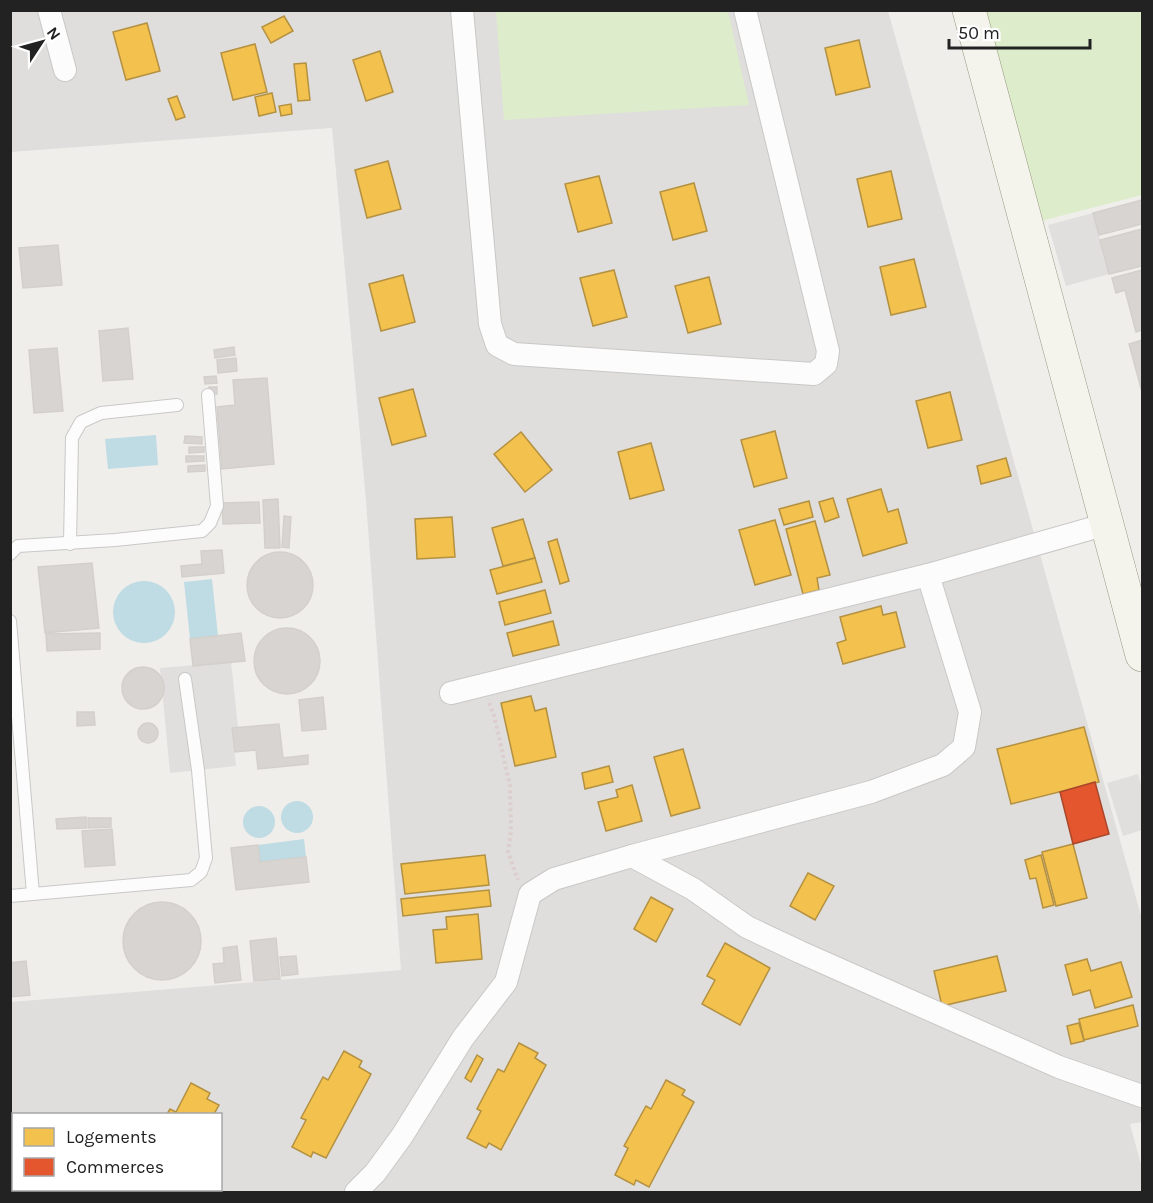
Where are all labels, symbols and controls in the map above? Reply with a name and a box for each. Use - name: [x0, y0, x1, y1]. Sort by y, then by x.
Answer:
- north arrow: [12, 12, 72, 72]
- scale bar: [949, 12, 1090, 50]
- text: 50 m: [958, 22, 1000, 44]
- text: N: [43, 23, 65, 44]
- legend: [12, 1113, 222, 1191]
- text: Logements: [66, 1126, 157, 1148]
- text: Commerces: [66, 1156, 164, 1178]

